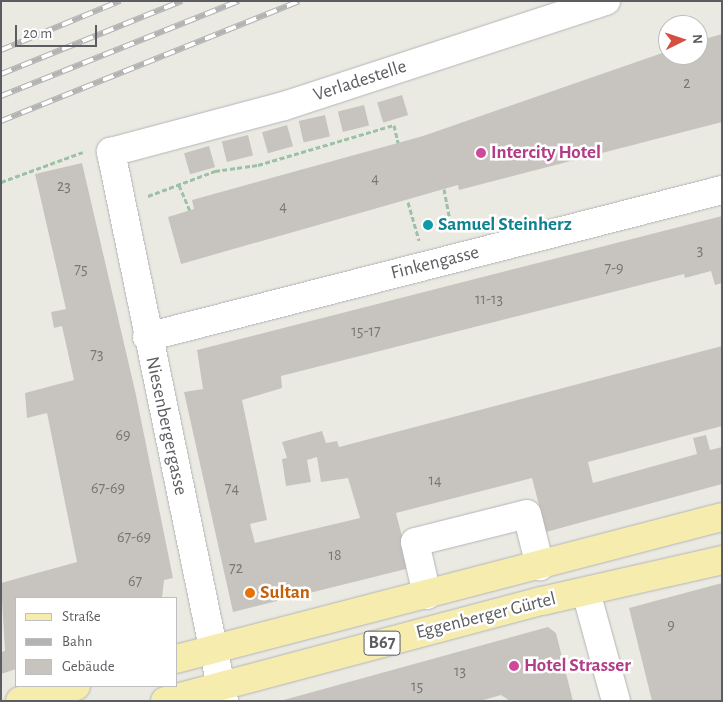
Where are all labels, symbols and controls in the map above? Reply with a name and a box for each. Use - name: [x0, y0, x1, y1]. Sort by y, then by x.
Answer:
- scale bar: [18, 15, 100, 47]
- north arrow: [658, 15, 708, 65]
- text: 20 m: [23, 26, 52, 41]
- text: N: [690, 34, 704, 44]
- street label: Verladestelle: [311, 55, 409, 107]
- house number: 2: [683, 73, 691, 93]
- place label: Intercity Hotel: [491, 142, 601, 164]
- marker: Intercity Hotel: [475, 147, 487, 159]
- house number: 4: [371, 168, 379, 188]
- house number: 23: [57, 176, 71, 196]
- house number: 4: [279, 196, 287, 216]
- place label: Samuel Steinherz: [438, 214, 572, 236]
- marker: Samuel Steinherz: [422, 219, 434, 231]
- house number: 3: [697, 240, 703, 260]
- street label: Finkengasse: [388, 241, 482, 285]
- house number: 7-9: [604, 258, 624, 278]
- house number: 75: [74, 259, 88, 279]
- house number: 11-13: [475, 289, 503, 309]
- house number: 15-17: [351, 321, 381, 341]
- house number: 73: [90, 344, 104, 364]
- street label: Niesenbergergasse: [140, 355, 192, 497]
- house number: 69: [115, 425, 131, 445]
- house number: 14: [428, 470, 442, 490]
- house number: 67-69: [91, 478, 125, 498]
- house number: 74: [225, 478, 239, 498]
- house number: 67-69: [117, 527, 151, 547]
- house number: 18: [328, 545, 342, 565]
- house number: 72: [229, 558, 243, 578]
- house number: 67: [128, 571, 142, 591]
- place label: Sultan: [260, 582, 310, 604]
- marker: Sultan: [244, 587, 256, 599]
- street label: Eggenberger Gürtel: [414, 588, 558, 644]
- legend: [15, 597, 178, 687]
- text: Straße: [62, 609, 101, 624]
- house number: 9: [667, 615, 675, 635]
- road number: B67: [363, 628, 401, 658]
- text: Bahn: [62, 634, 92, 649]
- place label: Hotel Strasser: [524, 655, 631, 677]
- text: Gebäude: [62, 659, 115, 674]
- marker: Hotel Strasser: [508, 660, 520, 672]
- house number: 13: [454, 661, 466, 681]
- house number: 15: [411, 676, 423, 696]

